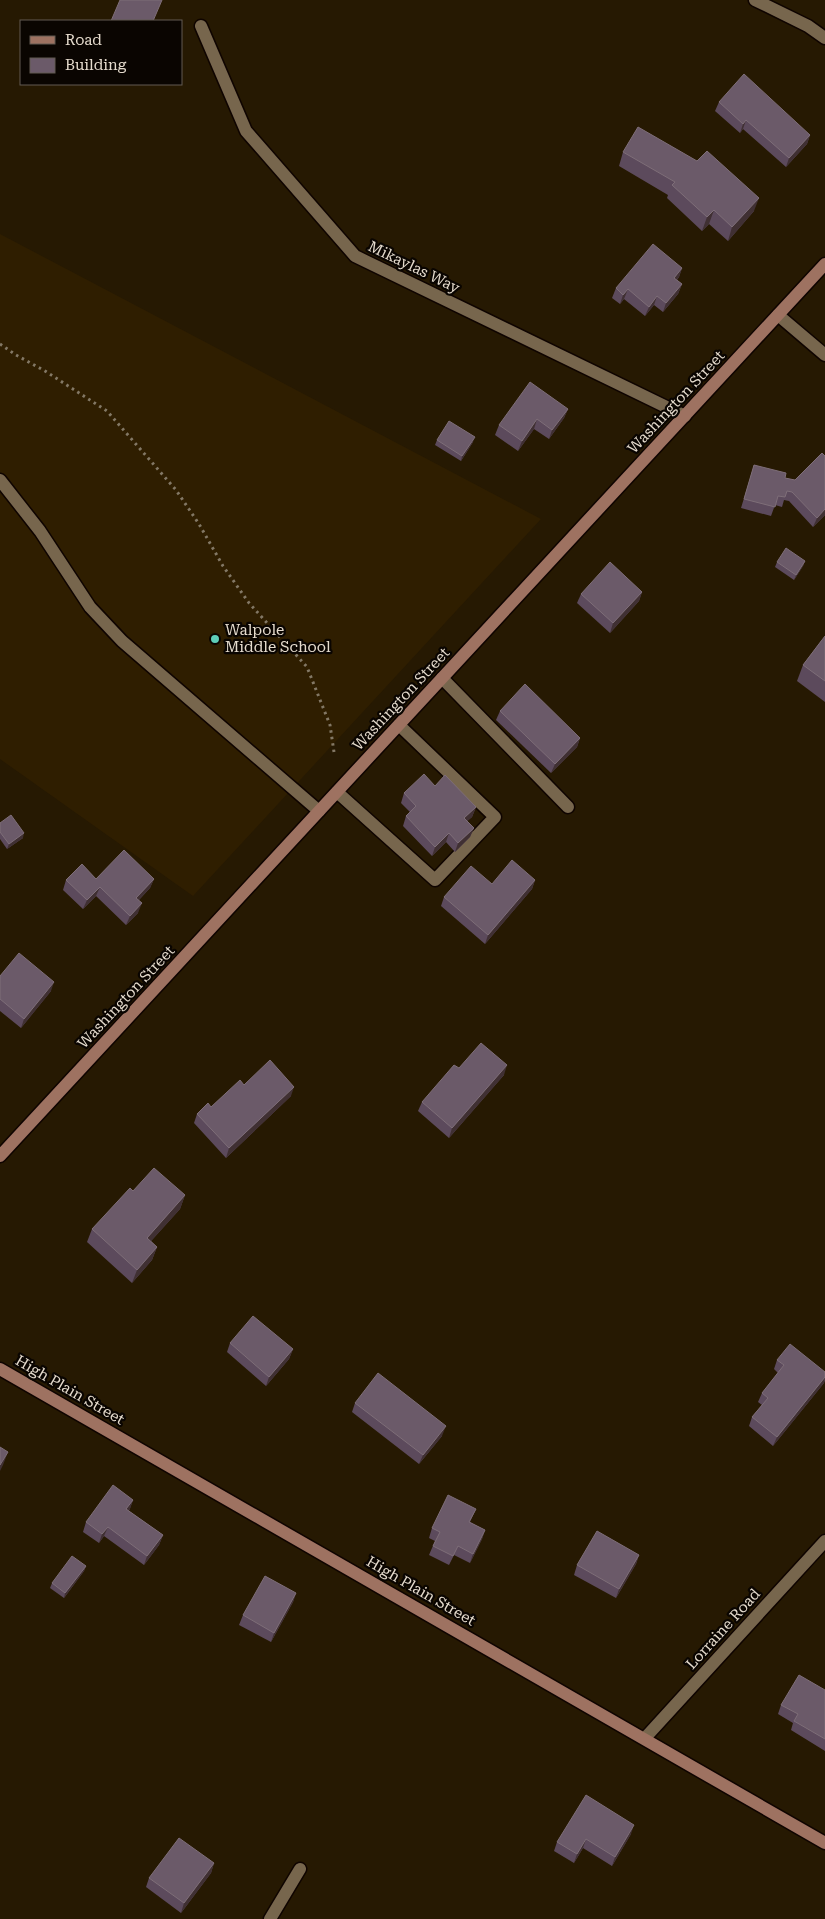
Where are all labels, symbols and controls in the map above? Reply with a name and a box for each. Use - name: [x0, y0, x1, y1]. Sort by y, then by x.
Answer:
- legend: [20, 20, 182, 85]
- text: Road: [65, 31, 102, 49]
- text: Building: [65, 56, 127, 74]
- street label: Mikaylas Way: [365, 237, 463, 297]
- street label: Washington Street: [624, 347, 729, 457]
- place label: Walpole Middle School: [225, 621, 331, 656]
- marker: Walpole Middle School: [209, 633, 221, 645]
- street label: Washington Street: [349, 644, 454, 754]
- street label: Washington Street: [74, 942, 179, 1052]
- street label: High Plain Street: [12, 1351, 128, 1429]
- street label: High Plain Street: [363, 1552, 479, 1630]
- street label: Lorraine Road: [682, 1585, 764, 1673]

